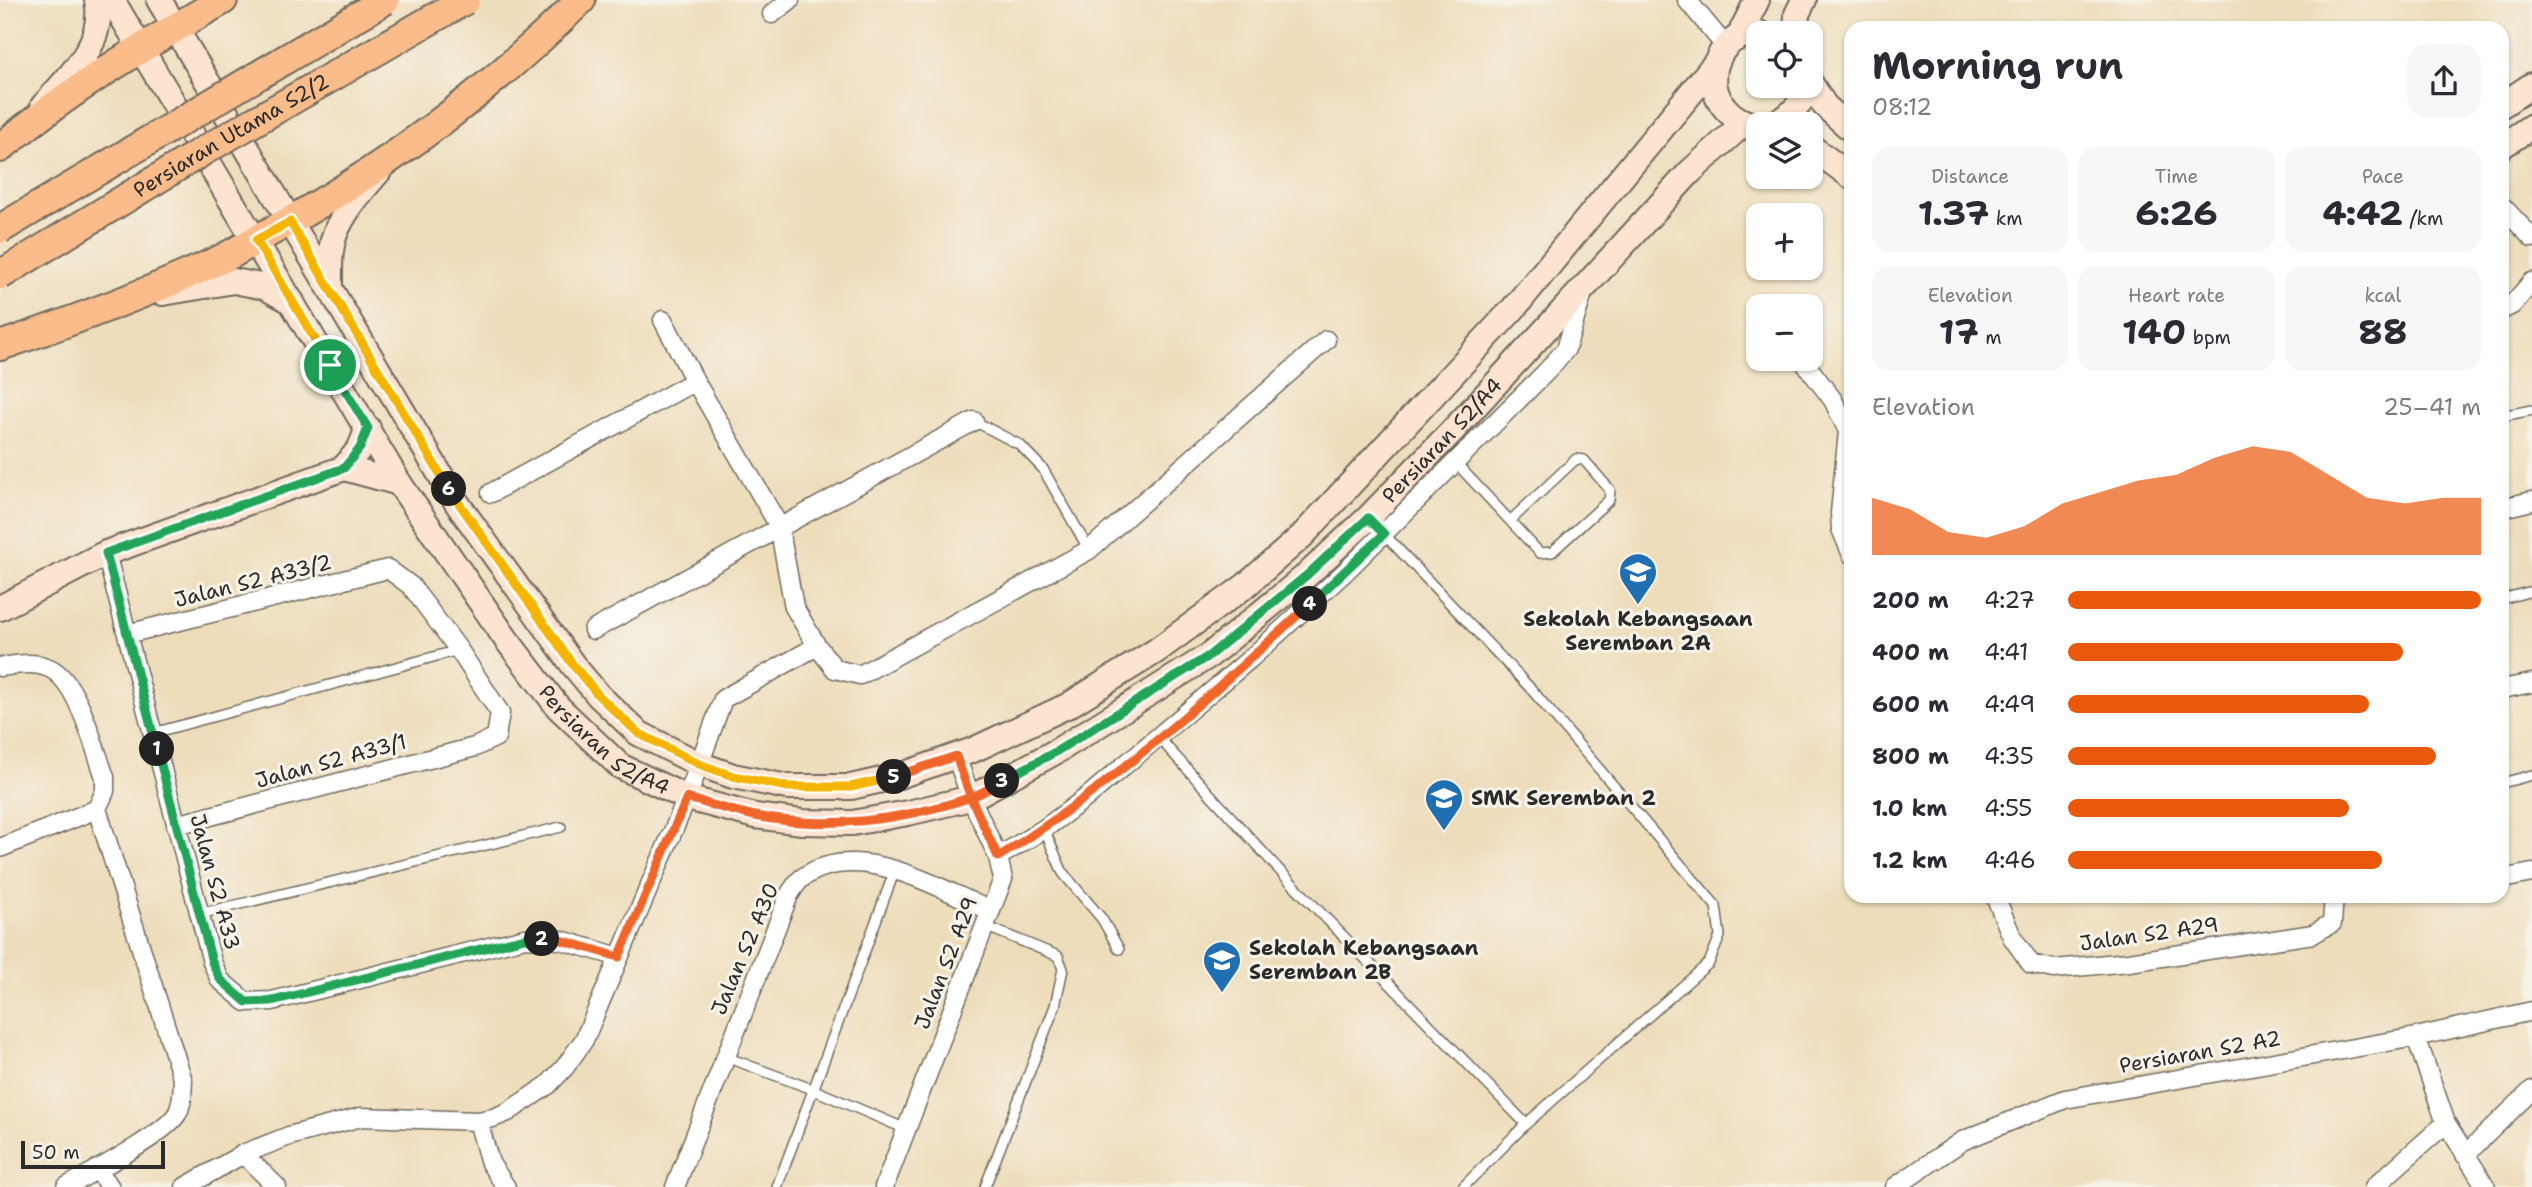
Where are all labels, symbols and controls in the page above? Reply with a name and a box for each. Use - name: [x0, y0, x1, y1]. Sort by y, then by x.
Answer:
- map controls: [1746, 21, 1823, 371]
- button: locate: [1746, 21, 1823, 98]
- text: Morning run: [1872, 40, 2123, 91]
- button: share: [2407, 44, 2481, 118]
- street label: Persiaran Utama S2/2: [128, 67, 334, 204]
- text: 08:12: [1872, 92, 1932, 122]
- button: layers: [1746, 112, 1823, 189]
- text: Distance: [1931, 164, 2009, 189]
- text: Time: [2155, 164, 2198, 189]
- text: Pace: [2362, 164, 2404, 189]
- text: 1.37: [1918, 189, 1989, 236]
- text: 6:26: [2135, 189, 2218, 236]
- text: 4:42: [2322, 189, 2403, 236]
- button: +: [1746, 203, 1823, 280]
- text: km: [1989, 206, 2023, 231]
- text: /km: [2403, 206, 2443, 231]
- text: Elevation: [1928, 283, 2013, 308]
- text: Heart rate: [2128, 283, 2225, 308]
- text: kcal: [2364, 283, 2401, 308]
- button: −: [1746, 294, 1823, 371]
- text: 17: [1939, 308, 1979, 355]
- text: 140: [2122, 308, 2186, 355]
- text: 88: [2358, 308, 2407, 355]
- text: m: [1979, 325, 2002, 350]
- text: bpm: [2186, 325, 2231, 350]
- pin: [300, 335, 360, 395]
- icon: arrive: [311, 346, 349, 384]
- street label: Persiaran S2/A4: [1376, 372, 1509, 509]
- text: Elevation: [1872, 392, 1975, 422]
- text: 25–41 m: [2383, 392, 2481, 422]
- pin: 6: [432, 472, 466, 506]
- text: 6: [442, 476, 455, 501]
- street label: Jalan S2 A33/2: [171, 548, 335, 614]
- school or university icon: Sekolah Kebangsaan Seremban 2A: [1617, 551, 1659, 606]
- text: 200 m: [1872, 585, 1949, 615]
- text: 4:27: [1984, 585, 2035, 615]
- pin: 4: [1292, 586, 1328, 622]
- text: 4: [1303, 591, 1316, 616]
- place label: Sekolah Kebangsaan Seremban 2A: [1523, 605, 1753, 657]
- text: 400 m: [1872, 637, 1949, 667]
- text: 4:41: [1984, 637, 2029, 667]
- street label: Persiaran S2/A4: [532, 679, 674, 802]
- text: 600 m: [1872, 689, 1949, 719]
- text: 4:49: [1984, 689, 2035, 719]
- street label: Jalan S2 A33/1: [252, 727, 410, 795]
- pin: 1: [140, 732, 174, 766]
- text: 1: [152, 736, 161, 761]
- text: 800 m: [1872, 741, 1949, 771]
- text: 4:35: [1984, 741, 2034, 771]
- pin: 5: [876, 760, 912, 794]
- text: 5: [888, 764, 899, 789]
- pin: 3: [984, 764, 1020, 798]
- text: 3: [995, 768, 1008, 793]
- school or university icon: SMK Seremban 2: [1423, 777, 1465, 832]
- place label: SMK Seremban 2: [1471, 784, 1656, 812]
- text: 1.0 km: [1872, 793, 1947, 823]
- text: 4:55: [1984, 793, 2032, 823]
- street label: Jalan S2 A33: [183, 811, 247, 953]
- text: 1.2 km: [1872, 845, 1948, 875]
- text: 4:46: [1984, 845, 2036, 875]
- street label: Jalan S2 A30: [705, 879, 785, 1019]
- street label: Jalan S2 A29: [908, 893, 984, 1033]
- street label: Jalan S2 A29: [2078, 910, 2220, 958]
- pin: 2: [524, 922, 560, 956]
- text: 2: [535, 926, 548, 951]
- place label: Sekolah Kebangsaan Seremban 2B: [1249, 934, 1478, 986]
- school or university icon: Sekolah Kebangsaan Seremban 2B: [1201, 939, 1243, 994]
- street label: Persiaran S2 A2: [2117, 1024, 2283, 1080]
- scale bar: [21, 1138, 164, 1170]
- text: 50 m: [32, 1140, 80, 1165]

